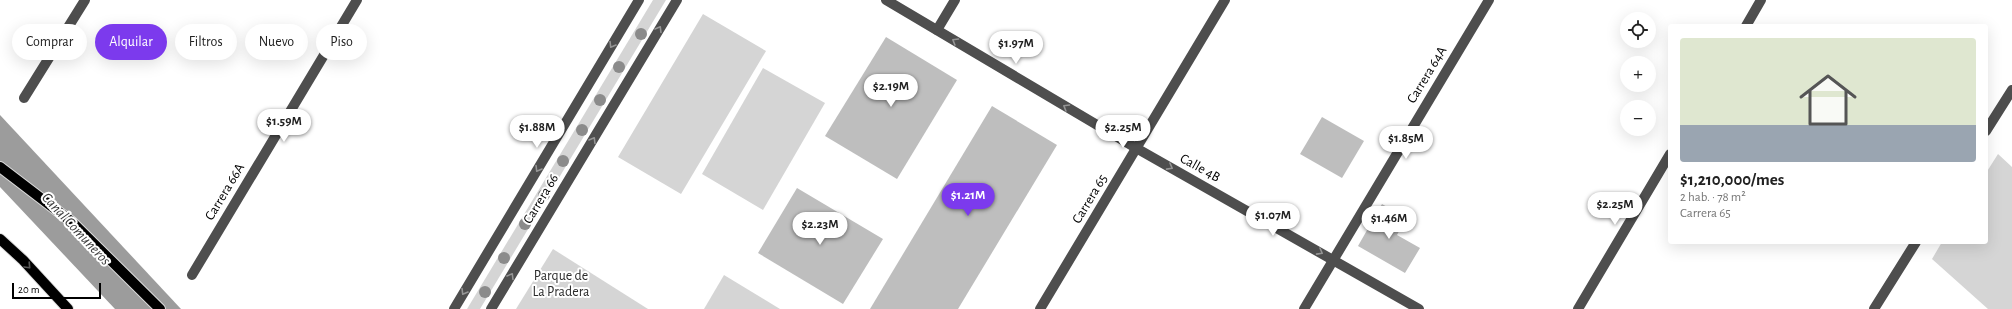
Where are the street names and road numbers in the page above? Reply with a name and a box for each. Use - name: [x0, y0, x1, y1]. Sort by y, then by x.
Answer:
- street label: Carrera 64A: [1405, 44, 1449, 106]
- street label: Calle 4B: [1178, 151, 1222, 185]
- street label: Carrera 66A: [203, 161, 247, 223]
- street label: Carrera 66: [521, 172, 561, 226]
- street label: Carrera 65: [1070, 172, 1110, 226]

